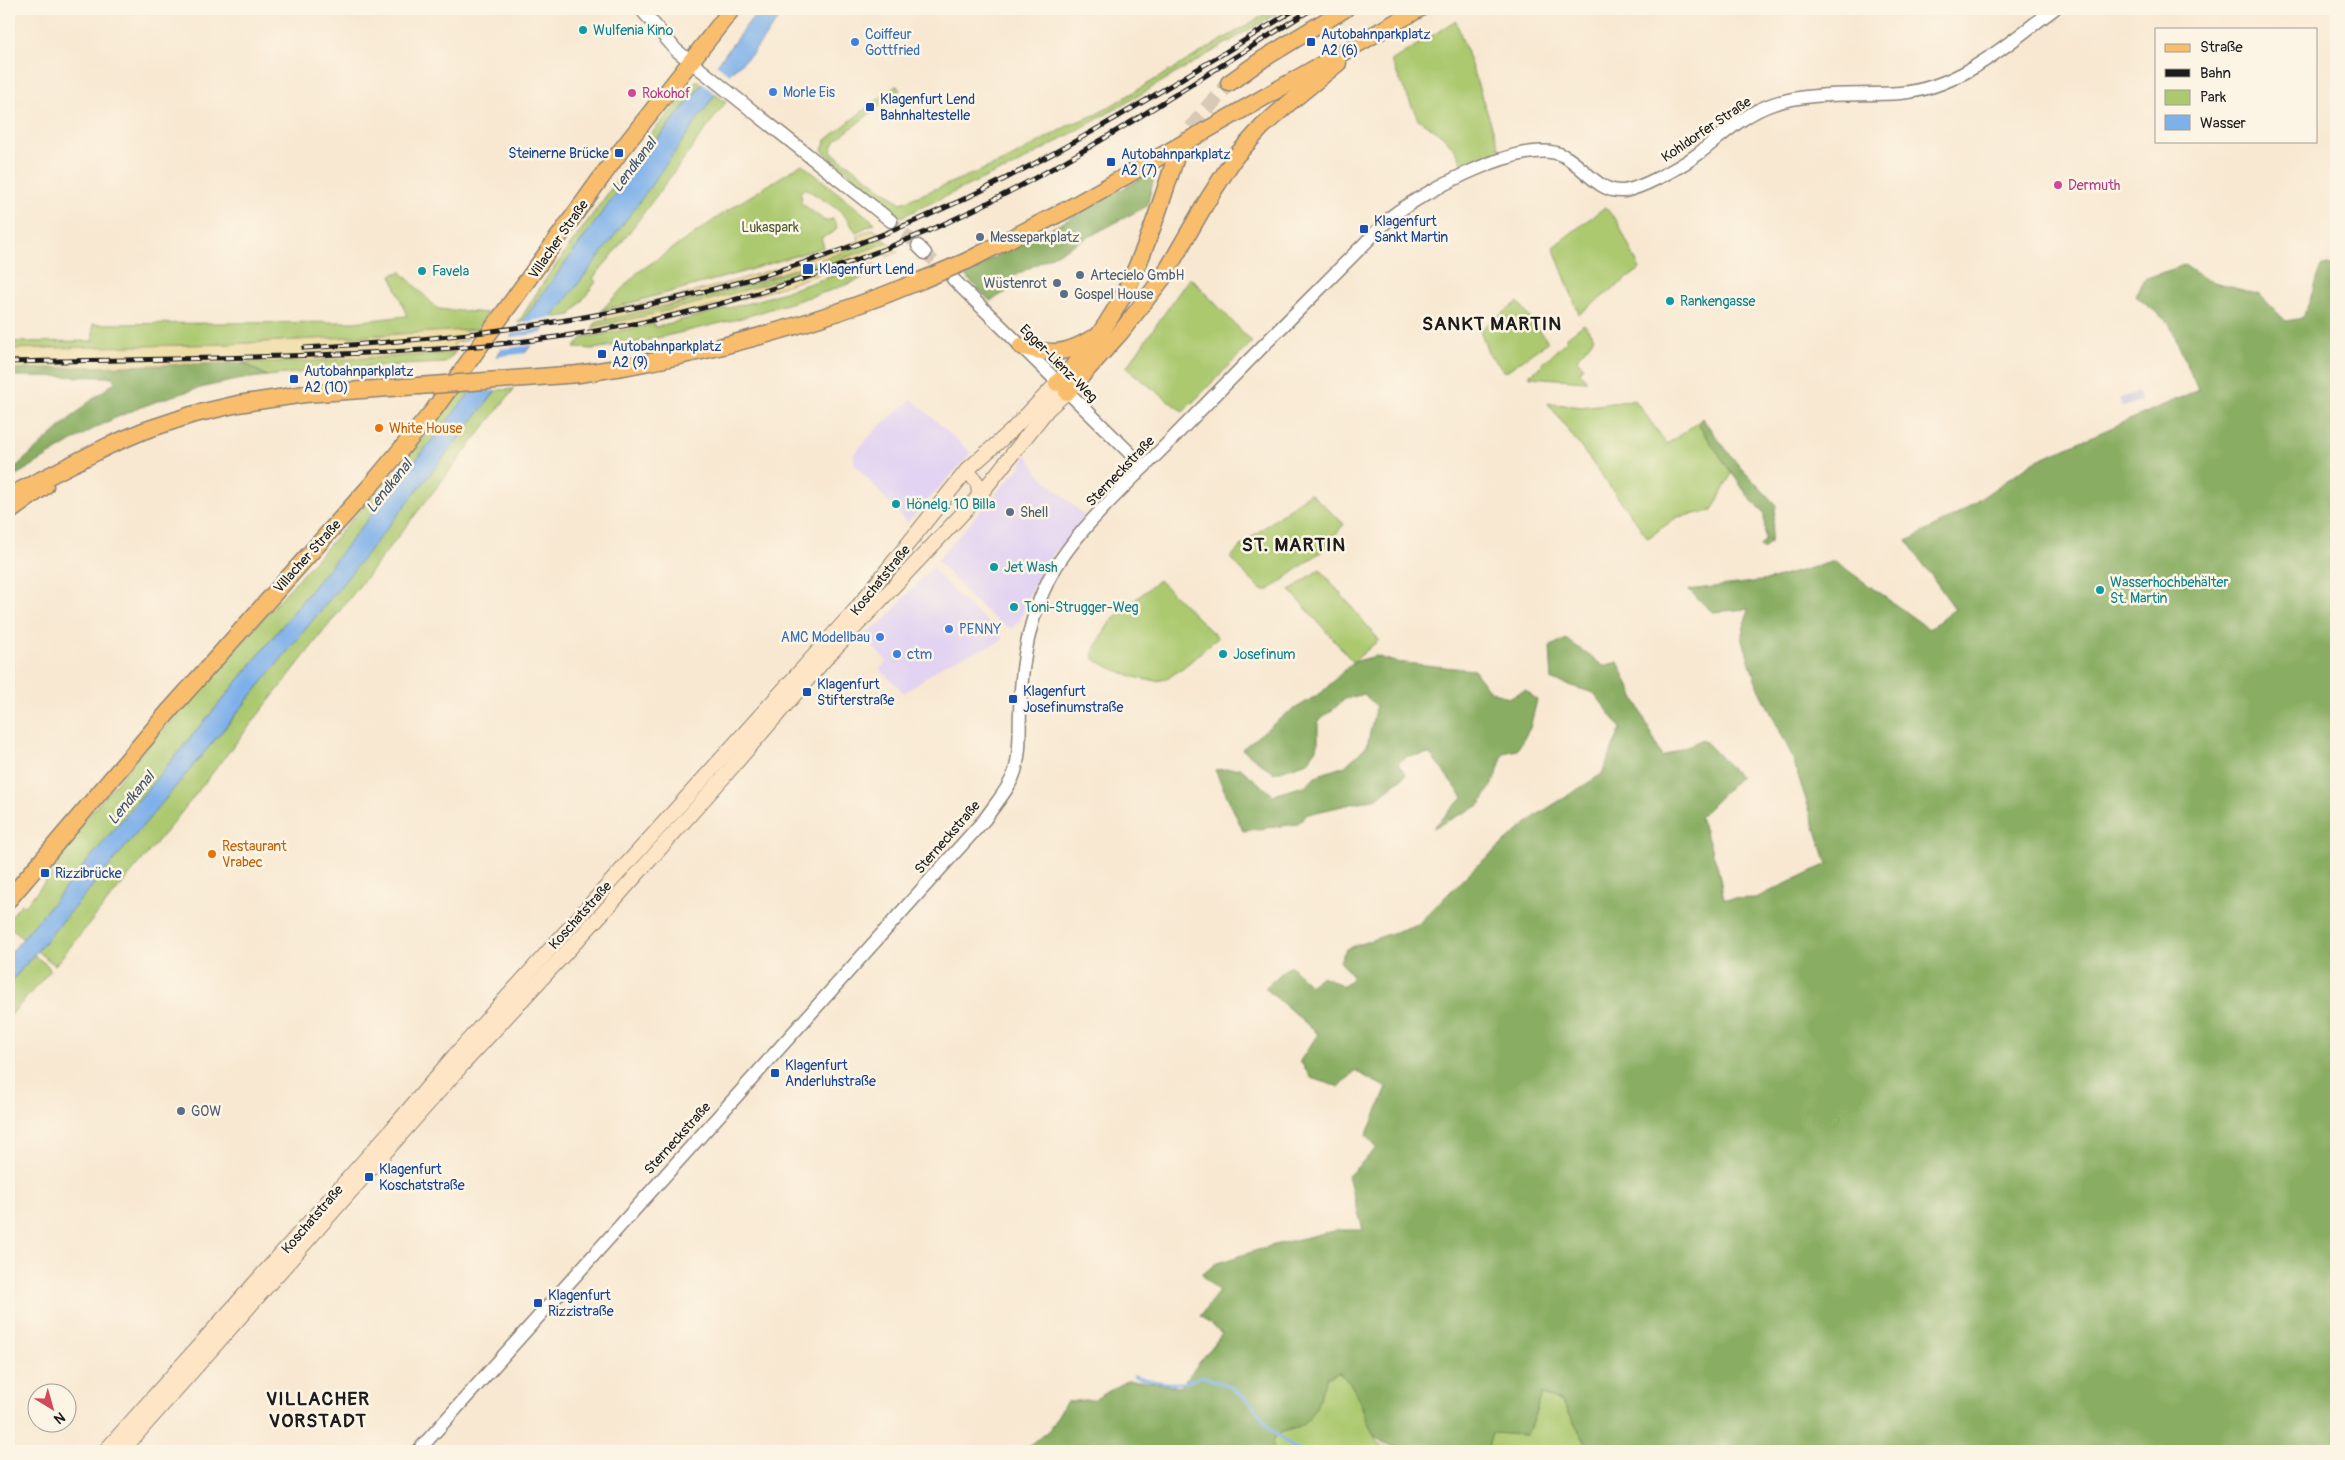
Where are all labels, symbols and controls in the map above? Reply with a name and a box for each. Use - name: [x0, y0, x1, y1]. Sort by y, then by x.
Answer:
- place label: Wulfenia Kino: [593, 22, 674, 39]
- marker: Wulfenia Kino: [577, 24, 589, 36]
- place label: Coiffeur Gottfried: [865, 26, 920, 59]
- place label: Autobahnparkplatz A2 (6): [1321, 26, 1431, 59]
- legend: [2155, 28, 2318, 142]
- marker: Coiffeur Gottfried: [849, 36, 861, 48]
- marker: Autobahnparkplatz A2 (6): [1305, 36, 1317, 48]
- text: Straße: [2200, 38, 2243, 57]
- text: Bahn: [2200, 64, 2231, 83]
- place label: Morle Eis: [783, 84, 836, 101]
- place label: Rokohof: [642, 85, 691, 102]
- marker: Morle Eis: [767, 86, 779, 98]
- marker: Rokohof: [626, 87, 638, 99]
- text: Park: [2200, 88, 2227, 107]
- place label: Klagenfurt Lend Bahnhaltestelle: [880, 91, 975, 124]
- street label: Kohldorfer Straße: [1658, 93, 1754, 166]
- marker: Klagenfurt Lend Bahnhaltestelle: [864, 101, 876, 113]
- text: Wasser: [2200, 114, 2247, 133]
- water label: Lendkanal: [608, 133, 662, 196]
- place label: Steinerne Brücke: [508, 145, 609, 162]
- place label: Autobahnparkplatz A2 (7): [1121, 146, 1231, 179]
- marker: Steinerne Brücke: [613, 147, 625, 159]
- marker: Autobahnparkplatz A2 (7): [1105, 156, 1117, 168]
- place label: Dermuth: [2068, 177, 2120, 194]
- marker: Dermuth: [2052, 179, 2064, 191]
- street label: Villacher Straße: [525, 196, 592, 282]
- place label: Klagenfurt Sankt Martin: [1374, 213, 1448, 246]
- park label: Lukaspark: [741, 219, 799, 236]
- marker: Klagenfurt Sankt Martin: [1358, 223, 1370, 235]
- place label: Messeparkplatz: [990, 229, 1079, 246]
- marker: Messeparkplatz: [974, 231, 986, 243]
- place label: Klagenfurt Lend: [819, 261, 914, 278]
- marker: Klagenfurt Lend: [801, 262, 815, 276]
- place label: Favela: [432, 263, 469, 280]
- marker: Favela: [416, 265, 428, 277]
- place label: Artecielo GmbH: [1090, 267, 1185, 284]
- marker: Artecielo GmbH: [1074, 269, 1086, 281]
- place label: Wüstenrot: [983, 275, 1047, 292]
- marker: Wüstenrot: [1051, 277, 1063, 289]
- place label: Gospel House: [1074, 286, 1154, 303]
- marker: Gospel House: [1058, 288, 1070, 300]
- place label: Rankengasse: [1680, 293, 1756, 310]
- marker: Rankengasse: [1664, 295, 1676, 307]
- district label: SANKT MARTIN: [1422, 312, 1562, 336]
- street label: Egger-Lienz-Weg: [1016, 321, 1101, 406]
- place label: Autobahnparkplatz A2 (9): [612, 338, 722, 371]
- marker: Autobahnparkplatz A2 (9): [596, 348, 608, 360]
- place label: Autobahnparkplatz A2 (10): [304, 363, 414, 396]
- marker: Autobahnparkplatz A2 (10): [288, 373, 300, 385]
- place label: White House: [389, 420, 462, 437]
- marker: White House: [373, 422, 385, 434]
- street label: Sterneckstraße: [1082, 432, 1158, 510]
- water label: Lendkanal: [362, 455, 418, 517]
- place label: Hönelg. 10 Billa: [906, 496, 996, 513]
- marker: Hönelg. 10 Billa: [890, 498, 902, 510]
- place label: Shell: [1020, 504, 1048, 521]
- marker: Shell: [1004, 506, 1016, 518]
- street label: Villacher Straße: [270, 516, 345, 596]
- district label: ST. MARTIN: [1242, 533, 1346, 557]
- street label: Koschatstraße: [847, 542, 914, 619]
- place label: Jet Wash: [1004, 559, 1058, 576]
- marker: Jet Wash: [988, 561, 1000, 573]
- place label: Wasserhochbehälter St. Martin: [2110, 574, 2229, 607]
- marker: Wasserhochbehälter St. Martin: [2094, 584, 2106, 596]
- place label: Toni-Strugger-Weg: [1024, 599, 1139, 616]
- marker: Toni-Strugger-Weg: [1008, 601, 1020, 613]
- place label: PENNY: [959, 621, 1001, 638]
- marker: PENNY: [943, 623, 955, 635]
- place label: AMC Modellbau: [781, 629, 870, 646]
- marker: AMC Modellbau: [874, 631, 886, 643]
- place label: ctm: [907, 646, 932, 663]
- place label: Josefinum: [1233, 646, 1296, 663]
- marker: ctm: [891, 648, 903, 660]
- marker: Josefinum: [1217, 648, 1229, 660]
- place label: Klagenfurt Stifterstraße: [817, 676, 895, 709]
- place label: Klagenfurt Josefinumstraße: [1023, 683, 1123, 716]
- marker: Klagenfurt Stifterstraße: [801, 686, 813, 698]
- marker: Klagenfurt Josefinumstraße: [1007, 693, 1019, 705]
- water label: Lendkanal: [104, 767, 160, 829]
- street label: Sterneckstraße: [911, 797, 984, 877]
- place label: Restaurant Vrabec: [222, 838, 287, 871]
- marker: Restaurant Vrabec: [206, 848, 218, 860]
- place label: Rizzibrücke: [55, 865, 122, 882]
- marker: Rizzibrücke: [39, 867, 51, 879]
- street label: Koschatstraße: [545, 878, 615, 953]
- place label: Klagenfurt Anderluhstraße: [785, 1057, 876, 1090]
- marker: Klagenfurt Anderluhstraße: [769, 1067, 781, 1079]
- street label: Sterneckstraße: [640, 1099, 714, 1178]
- place label: GOW: [191, 1103, 221, 1120]
- marker: GOW: [175, 1105, 187, 1117]
- place label: Klagenfurt Koschatstraße: [379, 1161, 465, 1194]
- marker: Klagenfurt Koschatstraße: [363, 1171, 375, 1183]
- street label: Koschatstraße: [278, 1181, 347, 1257]
- place label: Klagenfurt Rizzistraße: [548, 1287, 614, 1320]
- marker: Klagenfurt Rizzistraße: [532, 1297, 544, 1309]
- north arrow: [28, 1382, 78, 1432]
- district label: VILLACHER VORSTADT: [266, 1387, 370, 1433]
- text: N: [51, 1408, 68, 1428]

